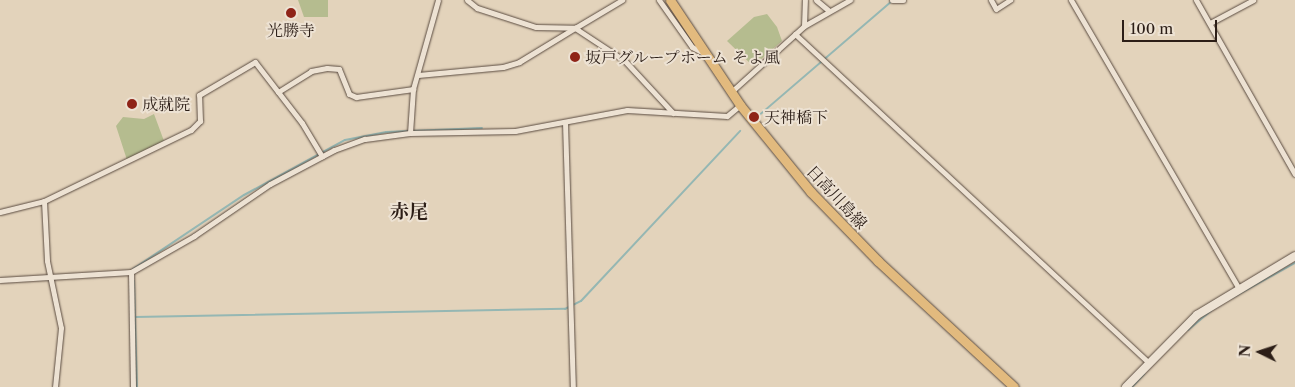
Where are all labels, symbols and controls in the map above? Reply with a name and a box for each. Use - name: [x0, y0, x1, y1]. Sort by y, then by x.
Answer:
- marker: 光勝寺: [285, 7, 297, 19]
- scale bar: [1125, 10, 1220, 42]
- text: 100 m: [1130, 19, 1173, 38]
- place label: 光勝寺: [267, 20, 315, 40]
- place label: 坂戸グループホーム そよ風: [585, 47, 781, 67]
- marker: 坂戸グループホーム そよ風: [569, 51, 581, 63]
- place label: 成就院: [142, 94, 190, 114]
- marker: 成就院: [126, 98, 138, 110]
- place label: 天神橋下: [764, 107, 828, 127]
- marker: 天神橋下: [748, 111, 760, 123]
- street label: 日高川島線: [803, 161, 871, 233]
- district label: 赤尾: [390, 201, 428, 223]
- north arrow: [1235, 327, 1285, 377]
- text: N: [1236, 344, 1254, 358]

